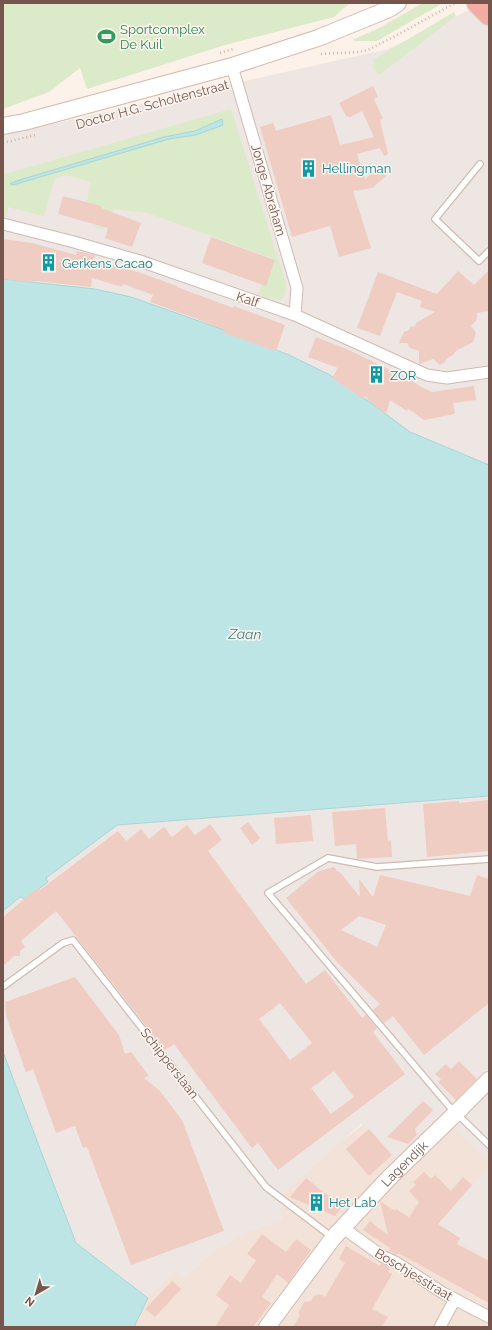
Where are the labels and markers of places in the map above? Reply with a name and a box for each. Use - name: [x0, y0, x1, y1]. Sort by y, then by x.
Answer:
- place label: Sportcomplex De Kuil: [120, 22, 205, 52]
- sports icon: Sportcomplex De Kuil: [97, 26, 117, 46]
- building icon: Hellingman: [299, 158, 319, 178]
- place label: Hellingman: [322, 161, 391, 176]
- building icon: Gerkens Cacao: [39, 253, 59, 273]
- place label: Gerkens Cacao: [62, 256, 153, 271]
- building icon: ZOR: [367, 365, 387, 385]
- place label: ZOR: [390, 368, 416, 383]
- building icon: Het Lab: [306, 1192, 326, 1212]
- place label: Het Lab: [329, 1195, 376, 1210]

